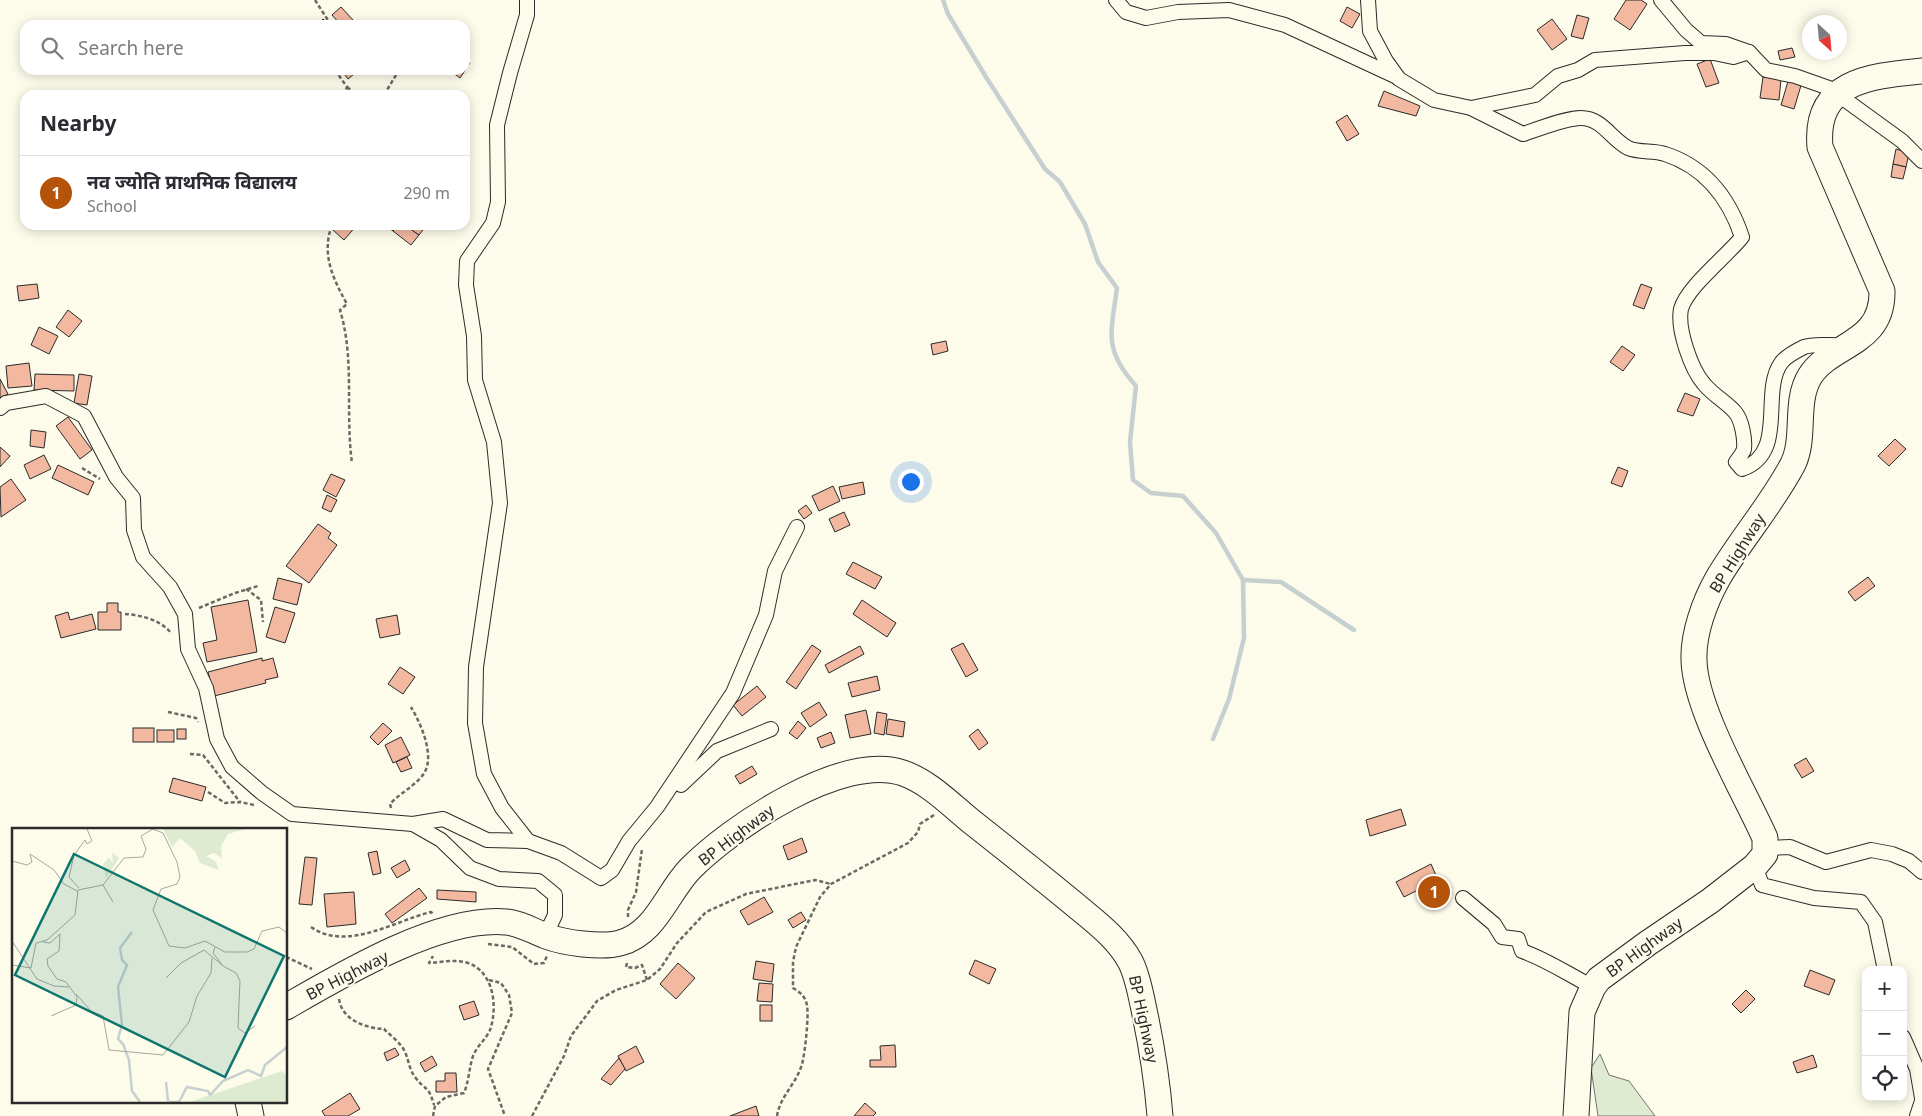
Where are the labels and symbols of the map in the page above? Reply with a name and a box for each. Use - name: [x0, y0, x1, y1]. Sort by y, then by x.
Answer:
- north arrow: [1802, 15, 1847, 60]
- your location: [898, 469, 924, 495]
- street label: BP Highway: [1704, 508, 1771, 597]
- street label: BP Highway: [694, 799, 779, 871]
- inset map: [12, 828, 288, 1104]
- pin: 1: [1418, 873, 1450, 911]
- street label: BP Highway: [1601, 911, 1687, 982]
- street label: BP Highway: [302, 944, 393, 1005]
- street label: BP Highway: [1124, 973, 1164, 1066]

